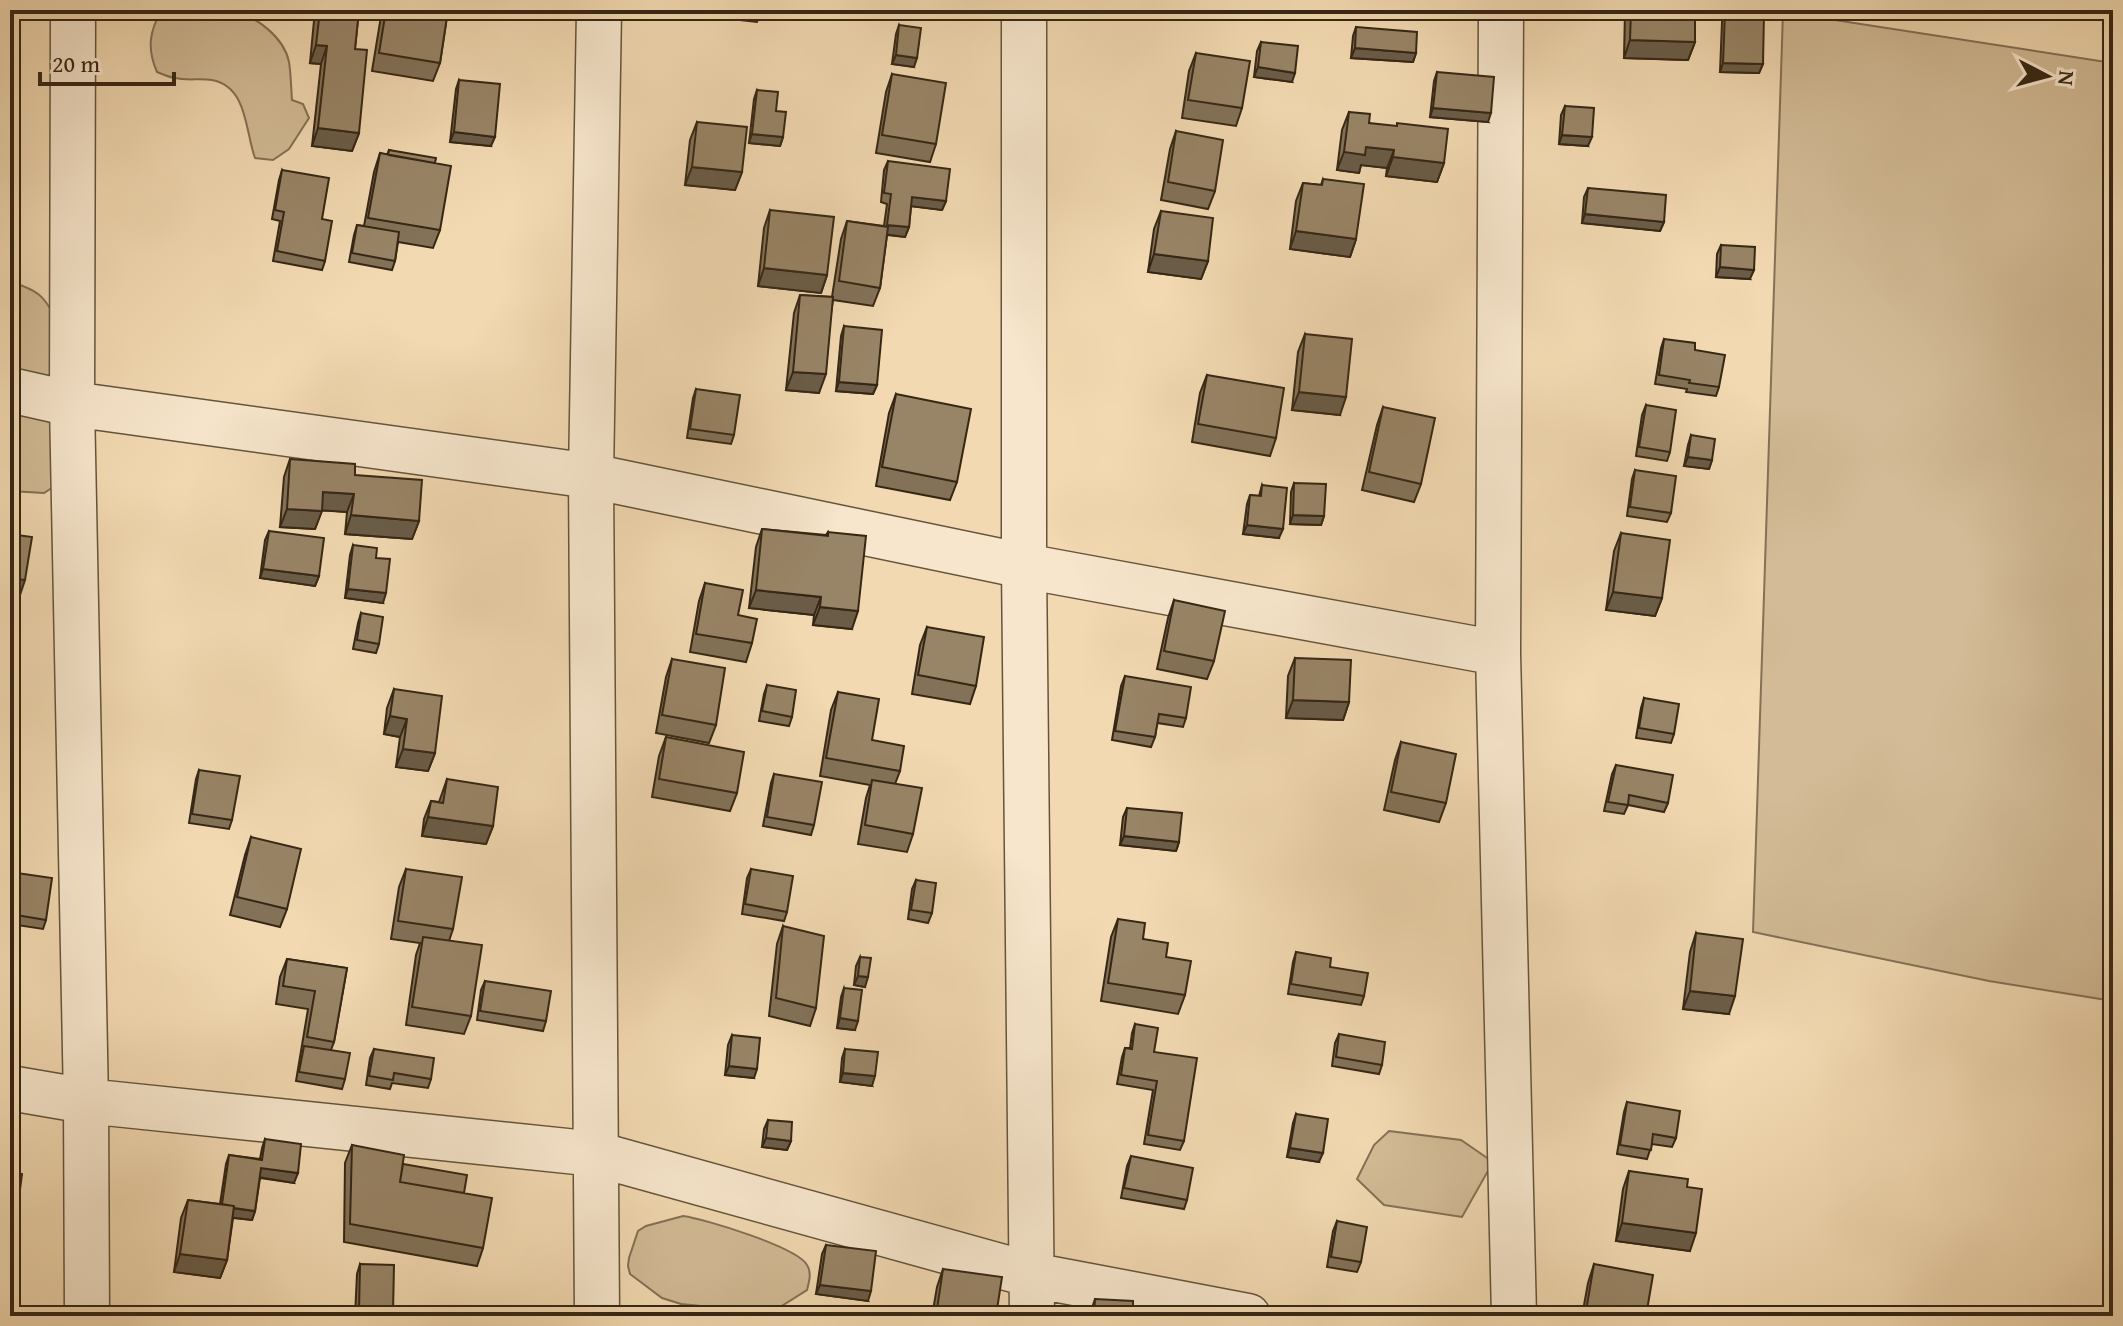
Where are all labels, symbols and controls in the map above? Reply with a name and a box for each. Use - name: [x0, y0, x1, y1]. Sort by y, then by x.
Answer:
- scale bar: [40, 36, 174, 86]
- north arrow: [2007, 36, 2087, 116]
- text: 20 m: [52, 46, 100, 81]
- text: N: [2050, 69, 2084, 87]

